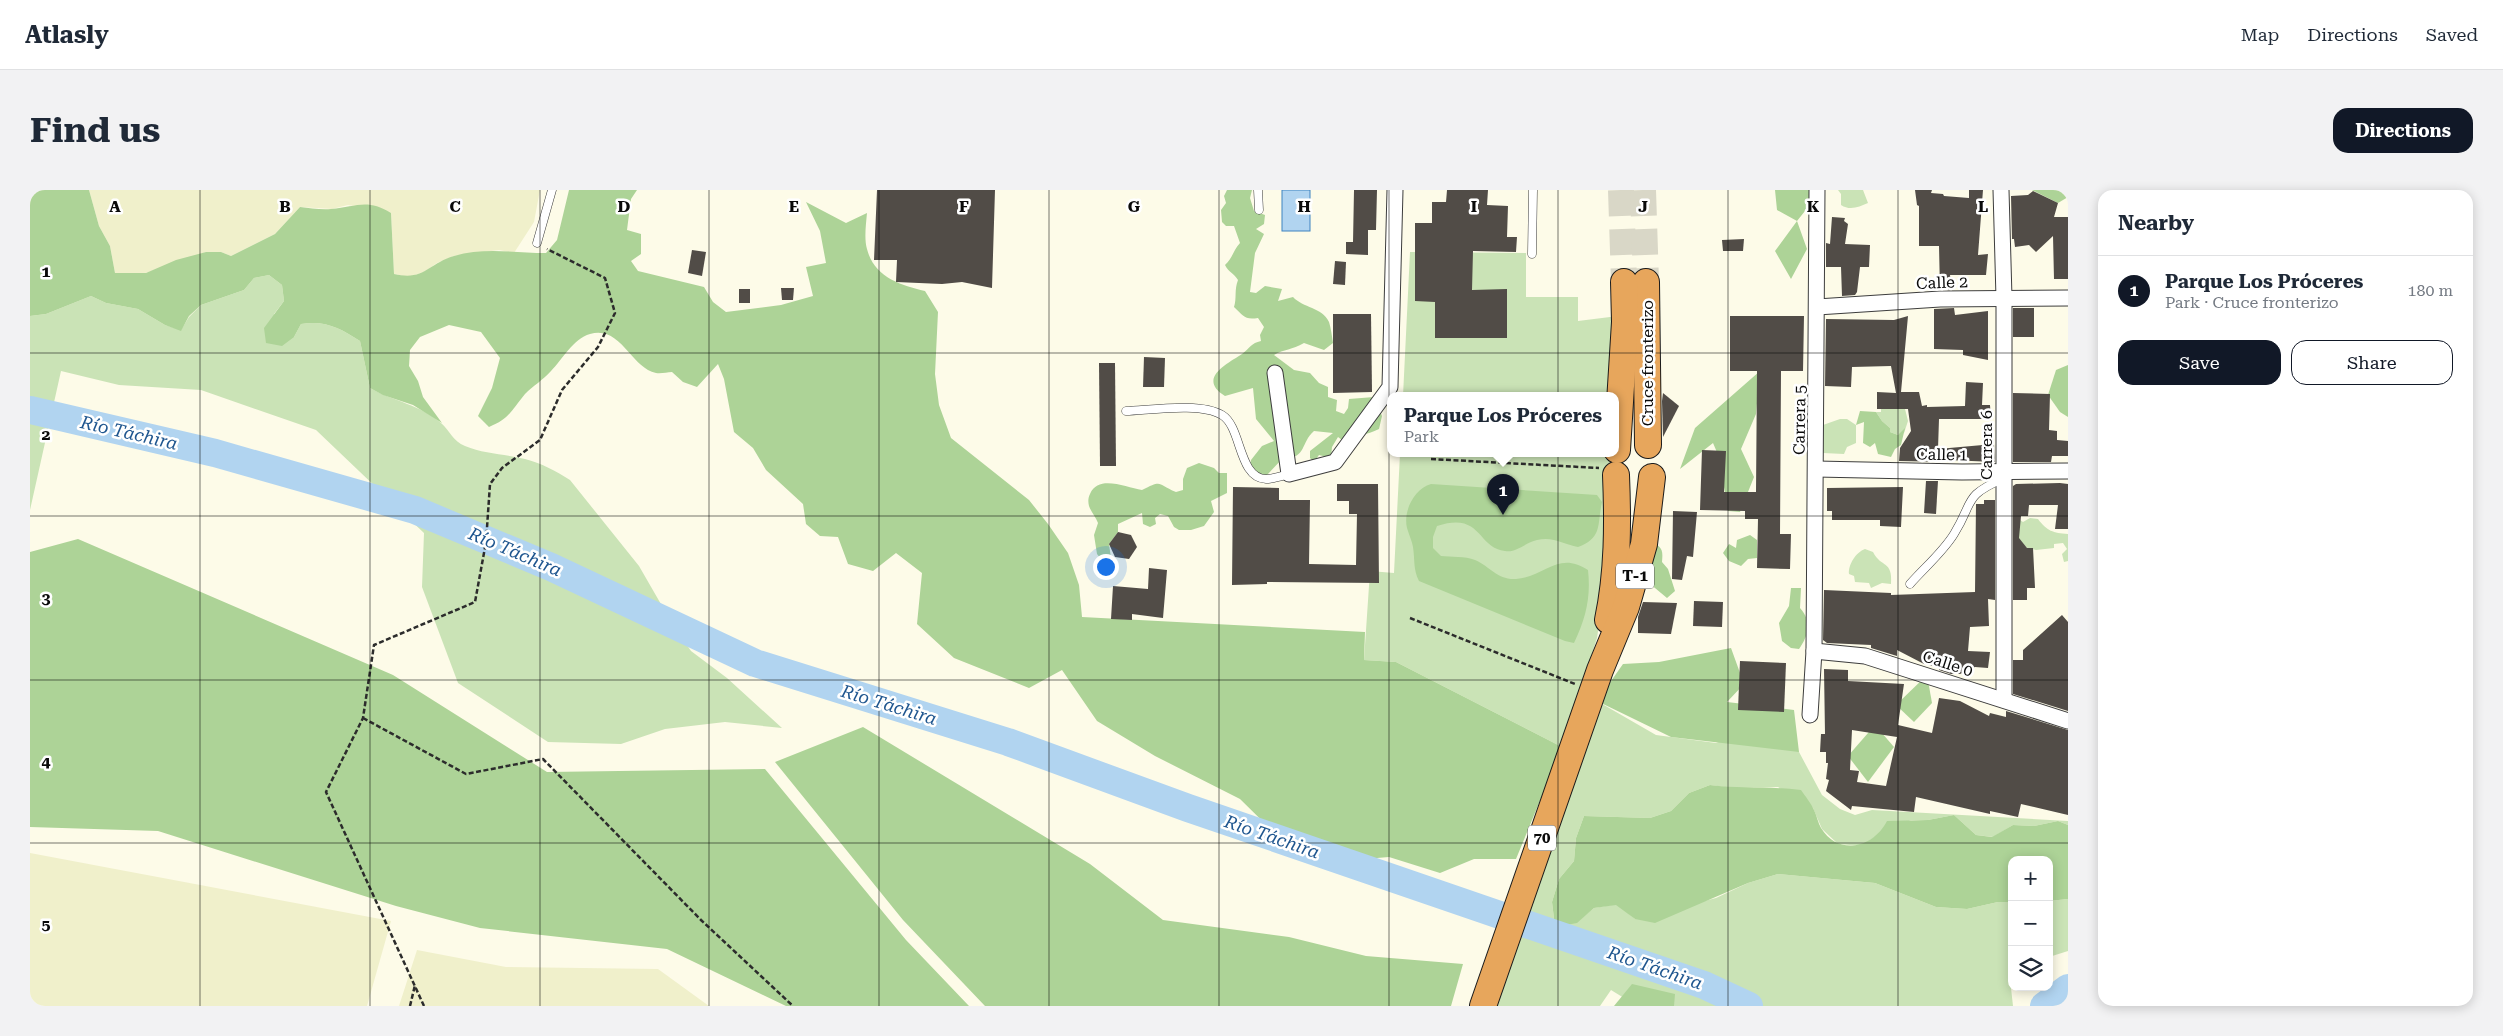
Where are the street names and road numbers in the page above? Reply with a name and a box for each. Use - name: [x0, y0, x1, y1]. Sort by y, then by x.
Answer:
- street label: Calle 2: [1916, 272, 1968, 293]
- street label: Cruce fronterizo: [1638, 300, 1657, 426]
- street label: Carrera 5: [1789, 385, 1810, 455]
- street label: Carrera 6: [1977, 410, 1996, 480]
- street label: Calle 1: [1916, 445, 1968, 464]
- road number: T-1: [1616, 564, 1654, 588]
- street label: Calle 0: [1920, 646, 1975, 681]
- road number: 70: [1528, 826, 1556, 850]

